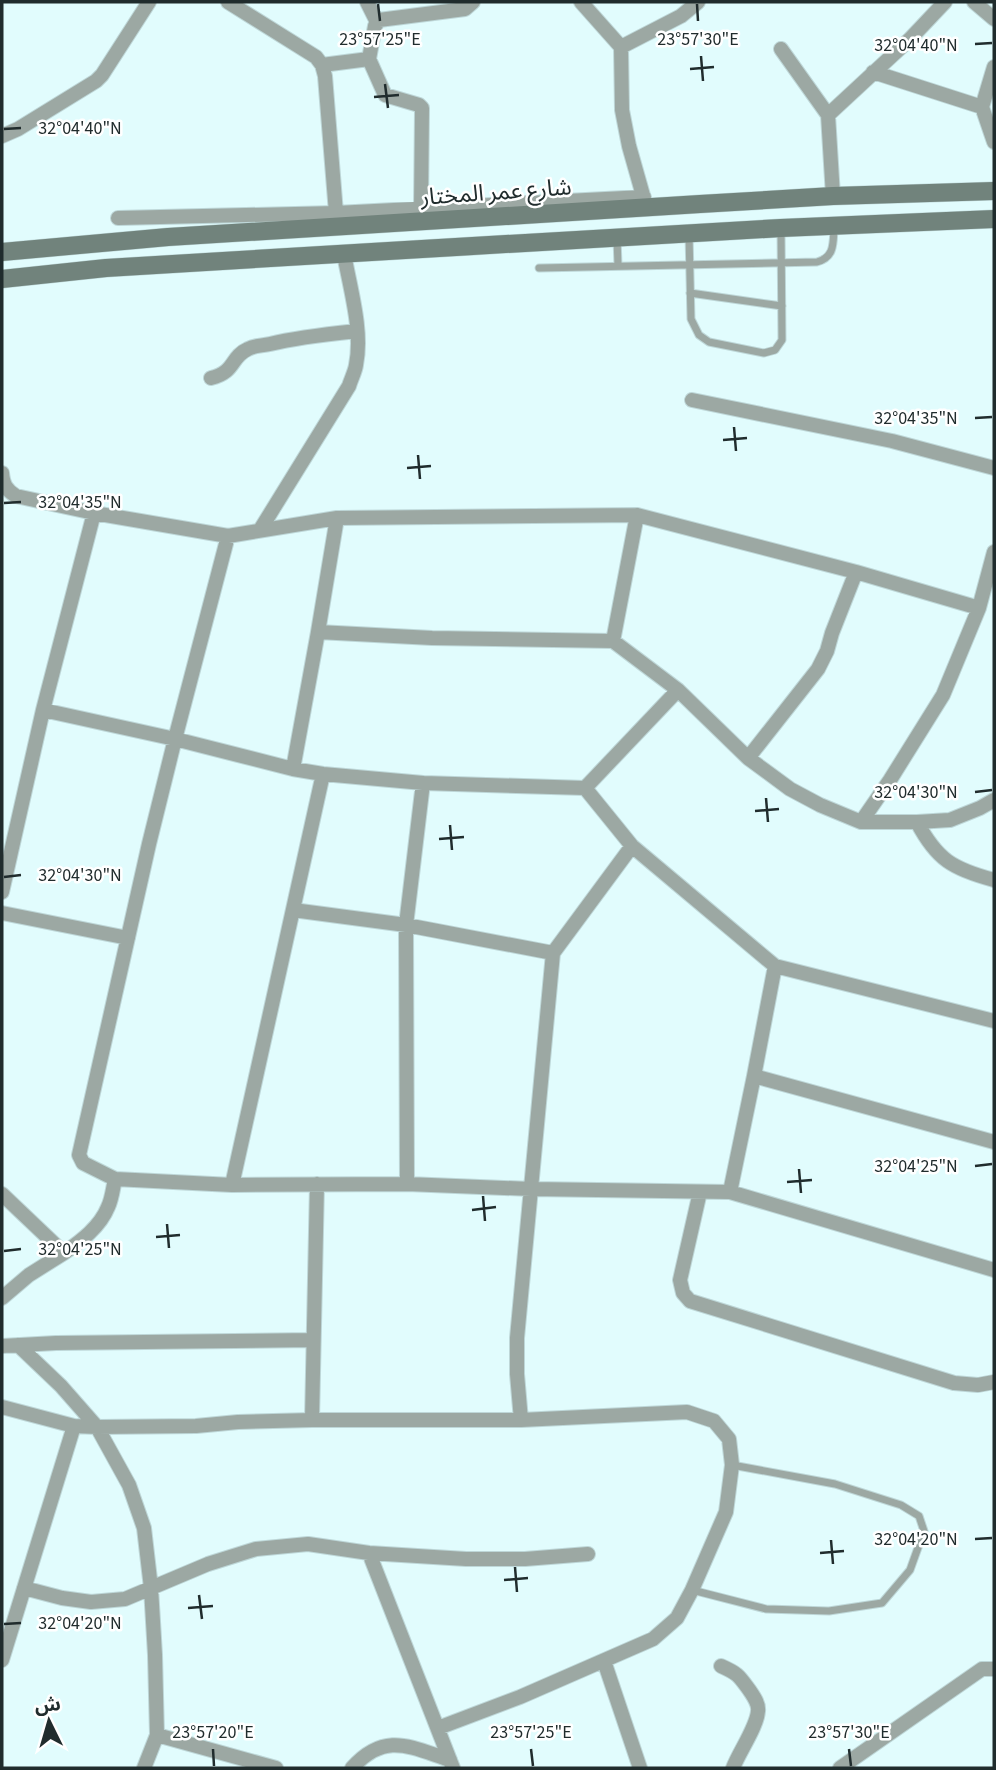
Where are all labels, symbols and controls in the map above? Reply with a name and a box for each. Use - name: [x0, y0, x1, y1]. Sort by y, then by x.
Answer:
- text: 23°57'25"E: [339, 27, 421, 52]
- text: 23°57'30"E: [657, 27, 739, 52]
- text: 32°04'40"N: [874, 33, 958, 58]
- text: 32°04'40"N: [38, 116, 122, 141]
- street label: شارع عمر المختار: [418, 170, 573, 214]
- text: 32°04'35"N: [874, 406, 958, 431]
- text: 32°04'35"N: [38, 490, 122, 515]
- text: 32°04'30"N: [874, 780, 958, 805]
- text: 32°04'30"N: [38, 863, 122, 888]
- text: 32°04'25"N: [874, 1154, 958, 1179]
- text: 32°04'25"N: [38, 1237, 122, 1262]
- text: 32°04'20"N: [874, 1527, 958, 1552]
- text: 32°04'20"N: [38, 1611, 122, 1636]
- north arrow: [14, 1686, 84, 1756]
- text: ش: [34, 1691, 62, 1720]
- text: 23°57'20"E: [172, 1720, 254, 1745]
- text: 23°57'25"E: [490, 1720, 572, 1745]
- text: 23°57'30"E: [808, 1720, 890, 1745]

